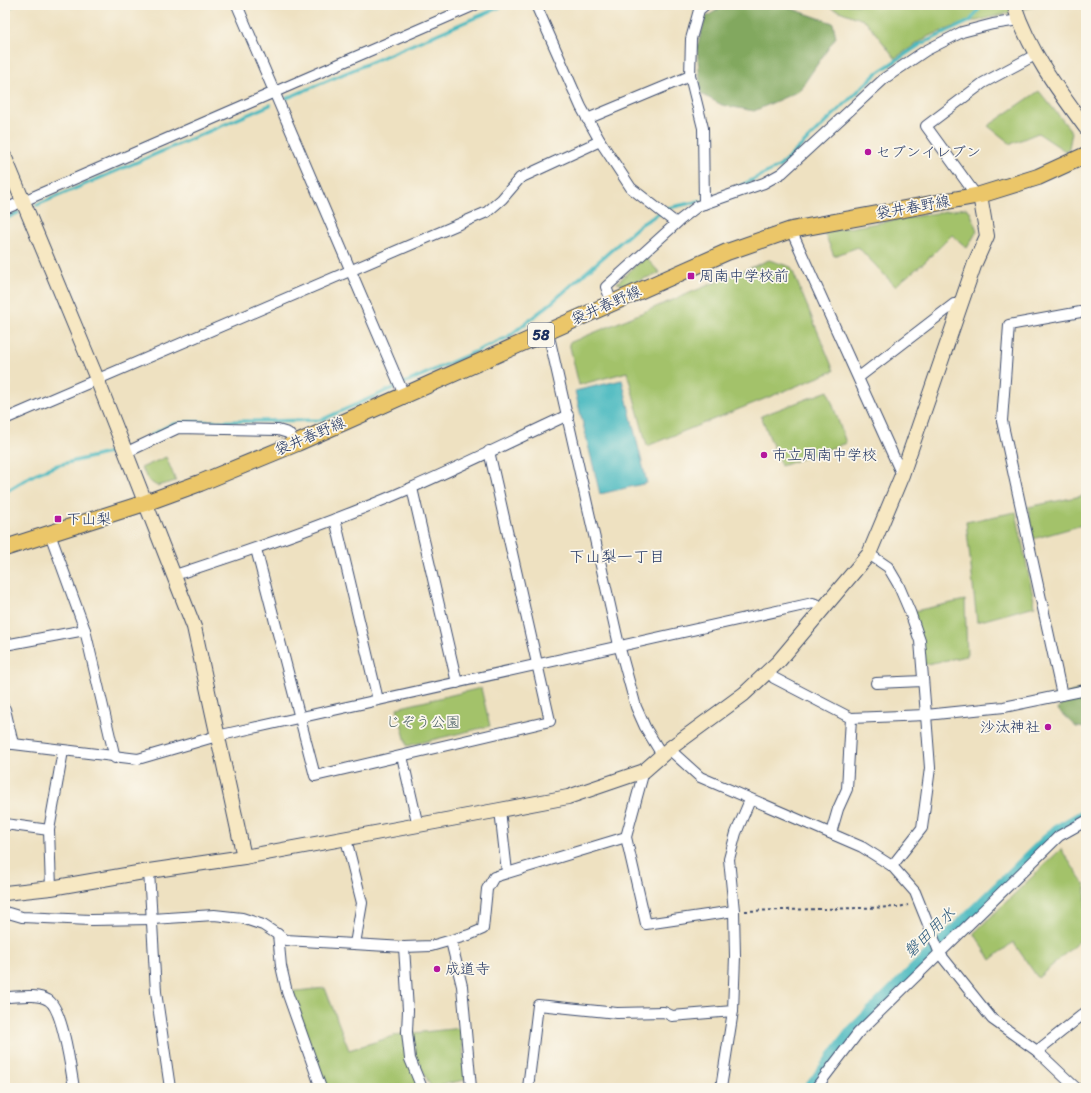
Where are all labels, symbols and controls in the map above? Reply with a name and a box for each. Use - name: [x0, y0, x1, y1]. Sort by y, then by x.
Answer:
- place label: セブンイレブン: [876, 139, 981, 165]
- marker: セブンイレブン: [863, 147, 873, 157]
- street label: 袋井春野線: [874, 188, 952, 226]
- place label: 周南中学校前: [699, 263, 789, 289]
- marker: 周南中学校前: [686, 271, 696, 281]
- street label: 袋井春野線: [566, 278, 646, 332]
- road number: 58: [528, 323, 554, 347]
- street label: 袋井春野線: [270, 409, 350, 463]
- place label: 市立周南中学校: [772, 442, 877, 468]
- marker: 市立周南中学校: [759, 450, 769, 460]
- place label: 下山梨: [66, 506, 111, 532]
- marker: 下山梨: [53, 514, 63, 524]
- district label: 下山梨一丁目: [569, 542, 665, 571]
- park label: じぞう公園: [385, 709, 461, 735]
- place label: 沙汰神社: [980, 714, 1040, 740]
- marker: 沙汰神社: [1043, 722, 1053, 732]
- water label: 磐田用水: [896, 900, 962, 965]
- place label: 成道寺: [445, 956, 490, 982]
- marker: 成道寺: [432, 964, 442, 974]

